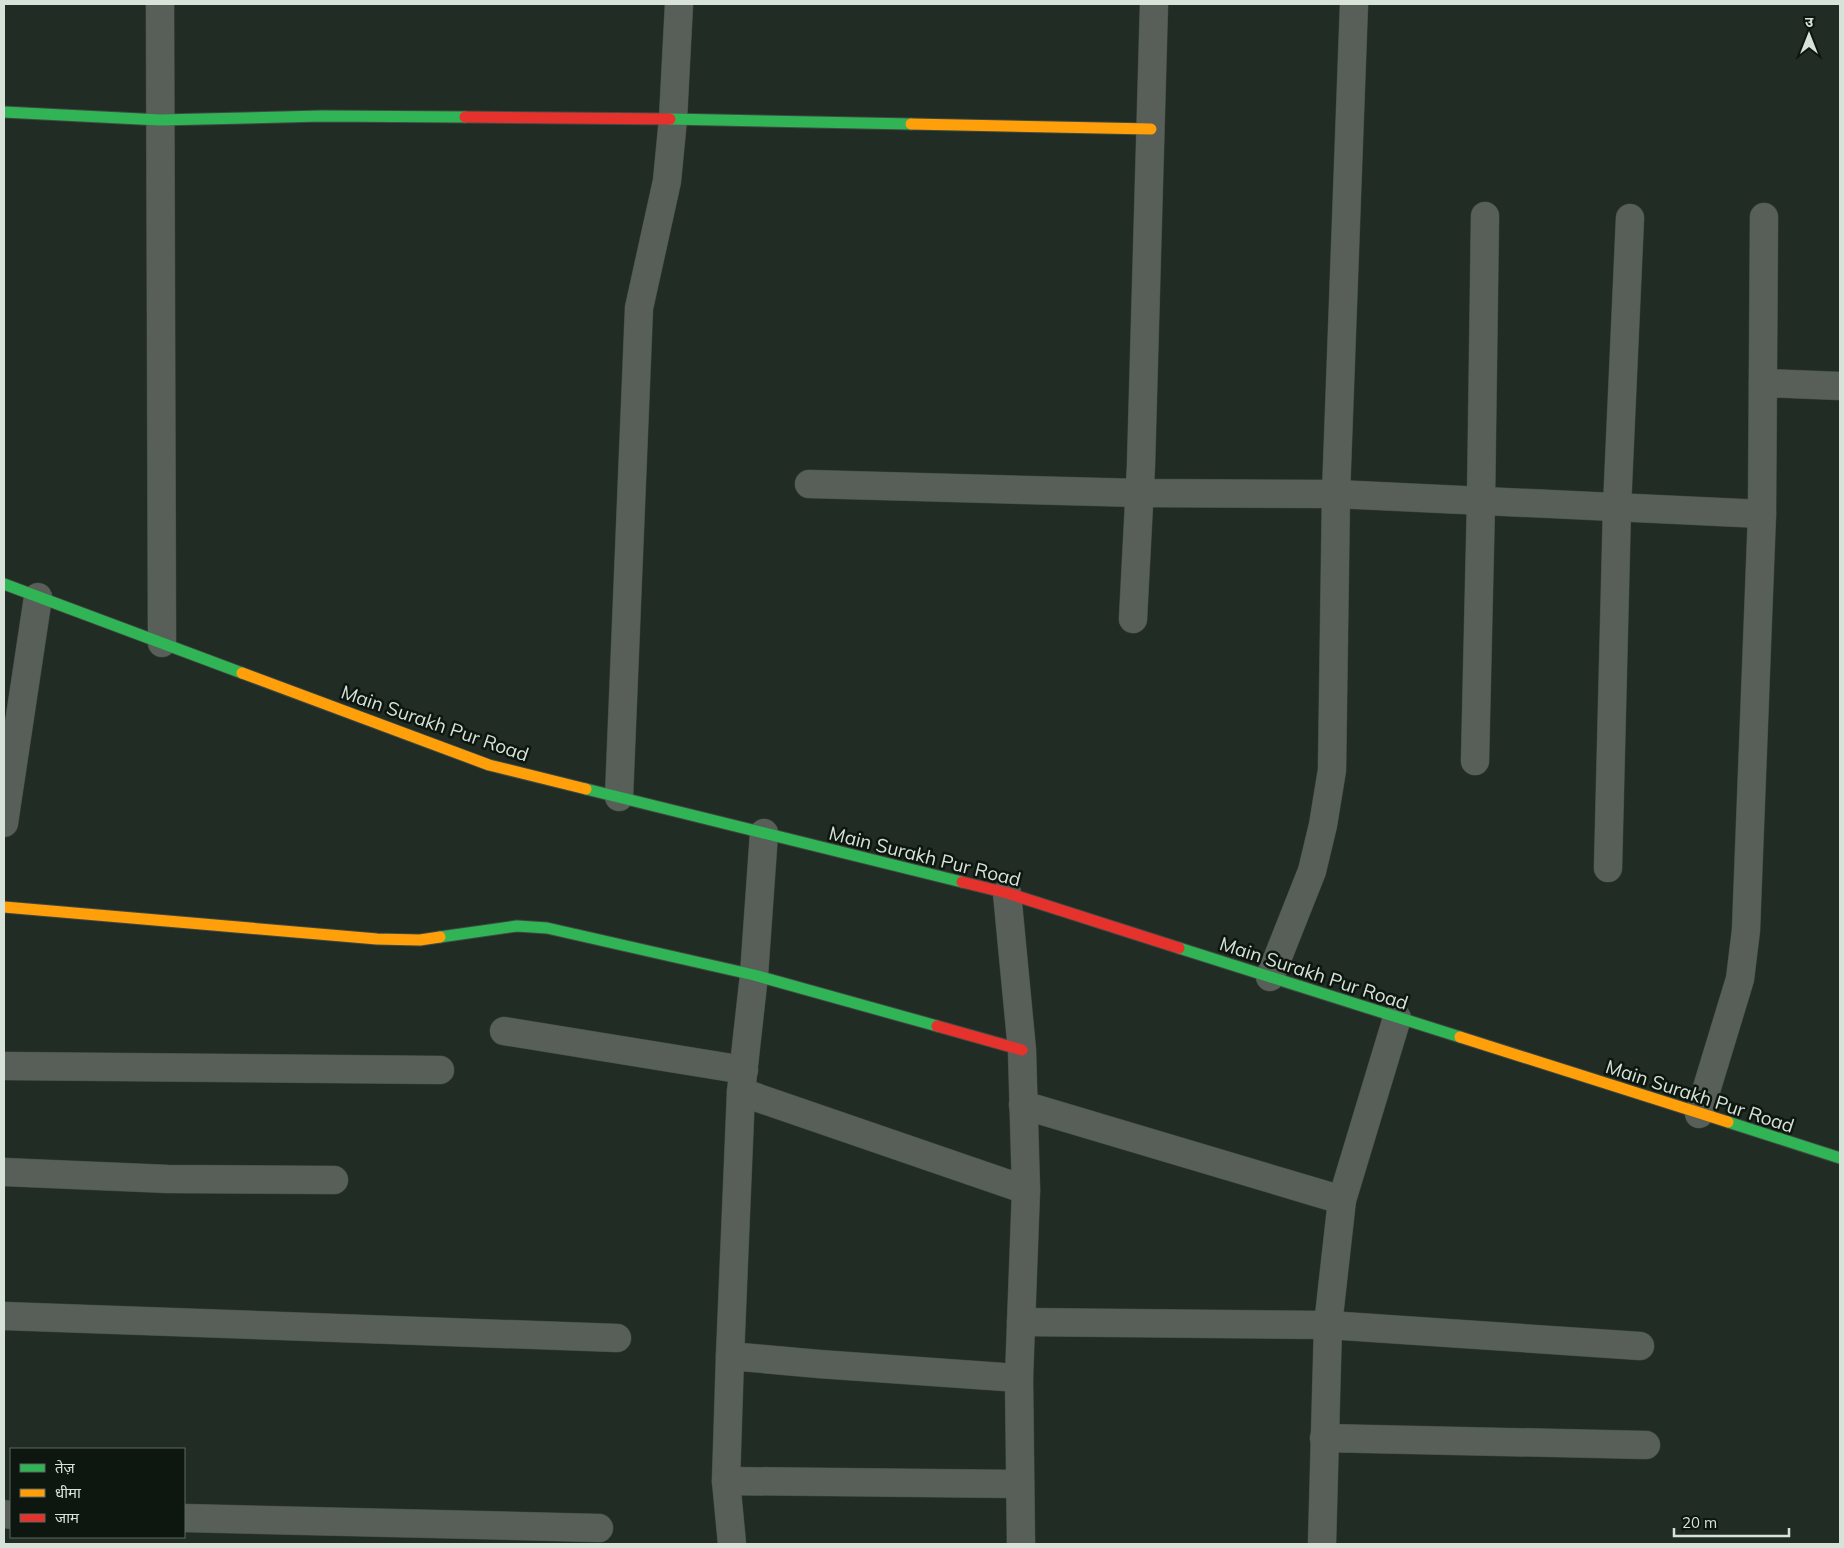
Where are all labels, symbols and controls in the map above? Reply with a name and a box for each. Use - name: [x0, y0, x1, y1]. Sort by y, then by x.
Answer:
- north arrow: [1784, 10, 1834, 60]
- text: उ: [1805, 13, 1814, 31]
- street label: Main Surakh Pur Road: [338, 680, 532, 766]
- street label: Main Surakh Pur Road: [827, 821, 1023, 891]
- street label: Main Surakh Pur Road: [1217, 931, 1411, 1015]
- street label: Main Surakh Pur Road: [1603, 1054, 1797, 1138]
- legend: [10, 1448, 185, 1538]
- text: तेज़: [55, 1458, 76, 1477]
- text: धीमा: [55, 1483, 82, 1502]
- scale bar: [1674, 1506, 1789, 1538]
- text: जाम: [55, 1508, 80, 1527]
- text: 20 m: [1682, 1513, 1717, 1532]

